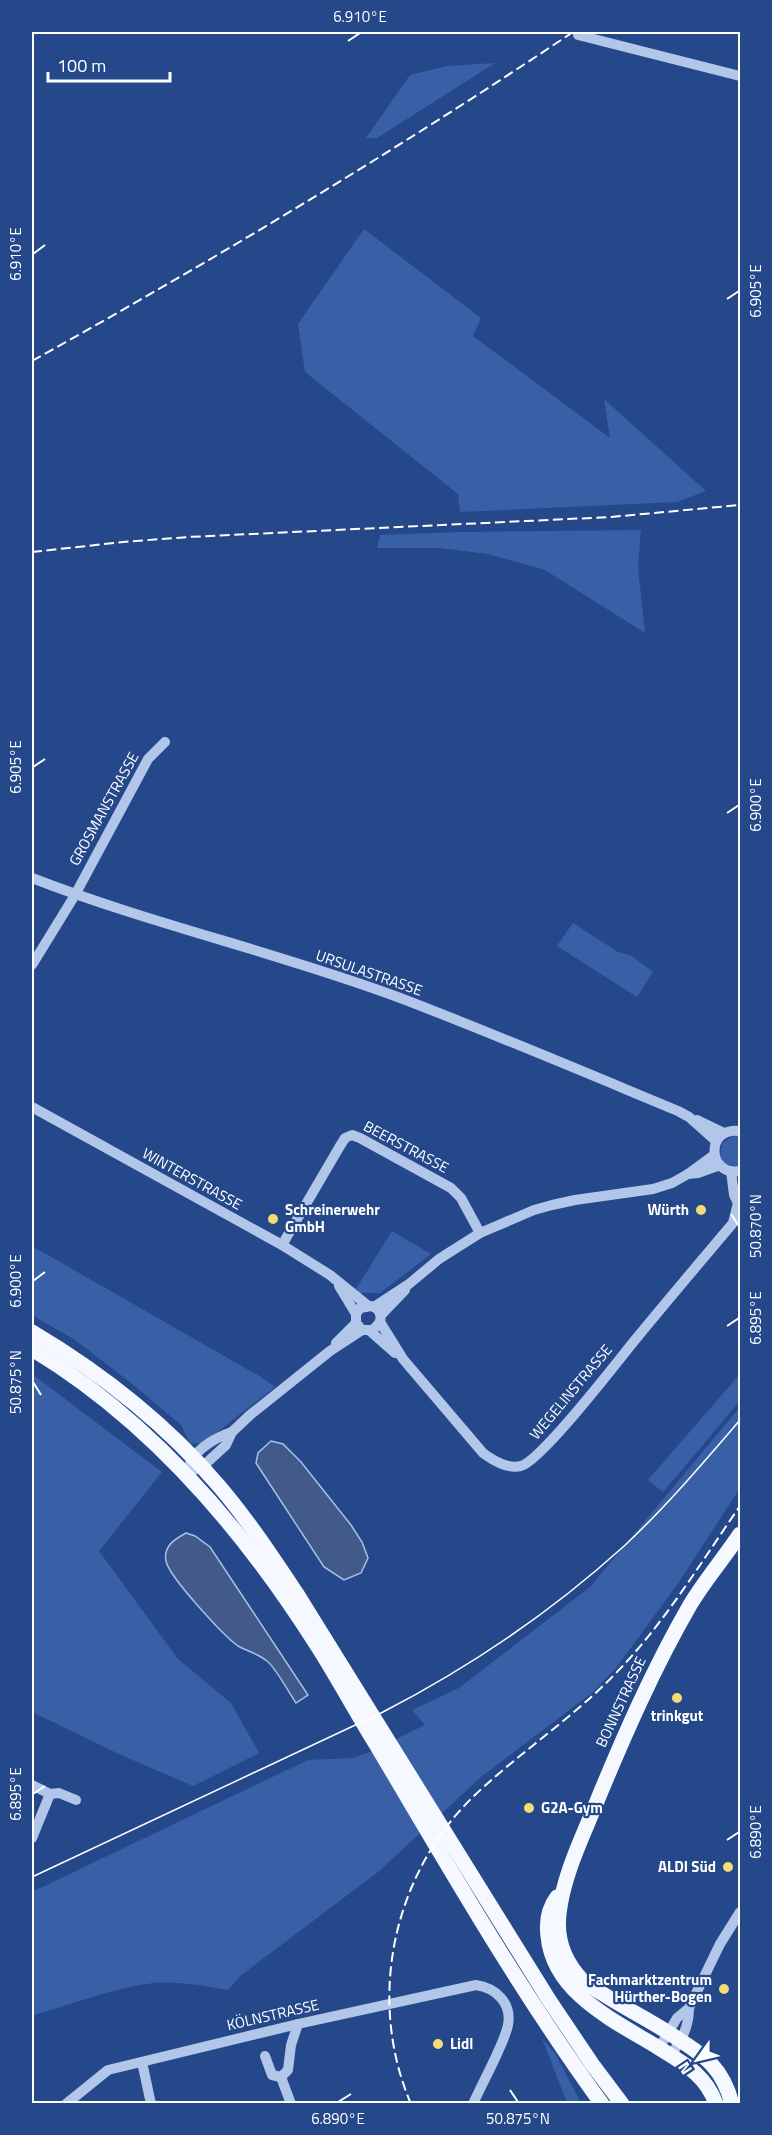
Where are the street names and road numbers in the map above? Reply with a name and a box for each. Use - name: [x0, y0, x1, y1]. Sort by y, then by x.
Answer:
- street label: GROSMANSTRASSE: [63, 748, 144, 870]
- street label: URSULASTRASSE: [313, 944, 426, 1002]
- street label: BEERSTRASSE: [360, 1114, 453, 1179]
- street label: WINTERSTRASSE: [138, 1142, 246, 1216]
- street label: WEGELINSTRASSE: [524, 1339, 618, 1444]
- street label: BONNSTRASSE: [589, 1653, 652, 1751]
- street label: KÖLNSTRASSE: [224, 1993, 321, 2036]

